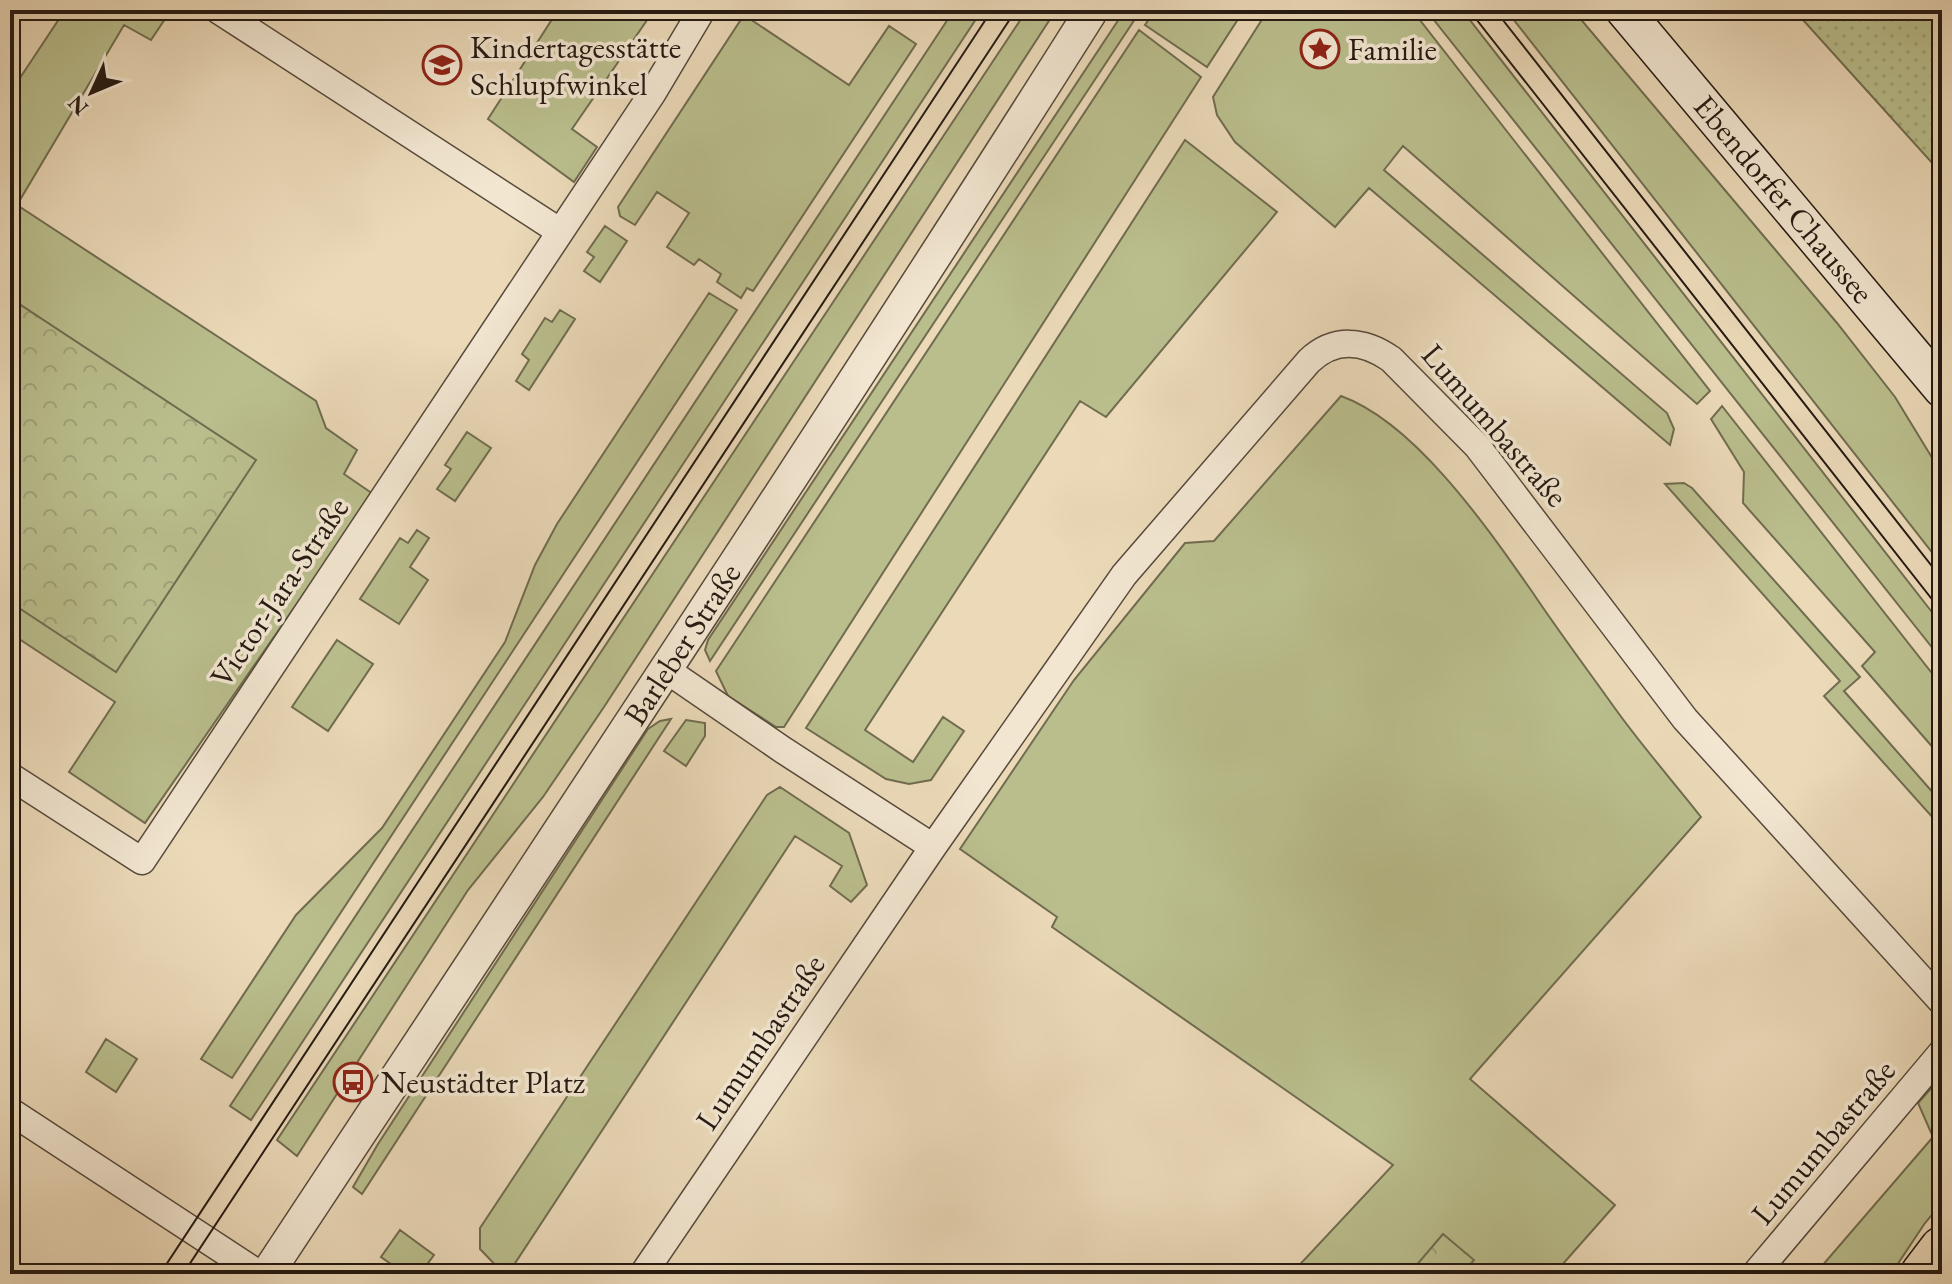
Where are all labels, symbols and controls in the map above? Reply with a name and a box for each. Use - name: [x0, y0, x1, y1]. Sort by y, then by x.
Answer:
- place label: Kindertagesstätte Schlupfwinkel: [470, 26, 681, 105]
- place icon: Familie: [1299, 28, 1341, 70]
- place label: Familie: [1348, 28, 1437, 70]
- school or university icon: Kindertagesstätte Schlupfwinkel: [421, 44, 463, 86]
- north arrow: [52, 52, 132, 132]
- street label: Ebendorfer Chaussee: [1684, 86, 1884, 312]
- text: N: [61, 89, 95, 122]
- street label: Lumumbastraße: [1412, 335, 1578, 515]
- street label: Victor-Jara-Straße: [200, 489, 358, 695]
- street label: Barleber Straße: [614, 555, 750, 733]
- street label: Lumumbastraße: [686, 946, 834, 1138]
- street label: Lumumbastraße: [1742, 1051, 1904, 1233]
- bus stop icon: Neustädter Platz: [332, 1061, 374, 1103]
- place label: Neustädter Platz: [381, 1061, 585, 1103]

